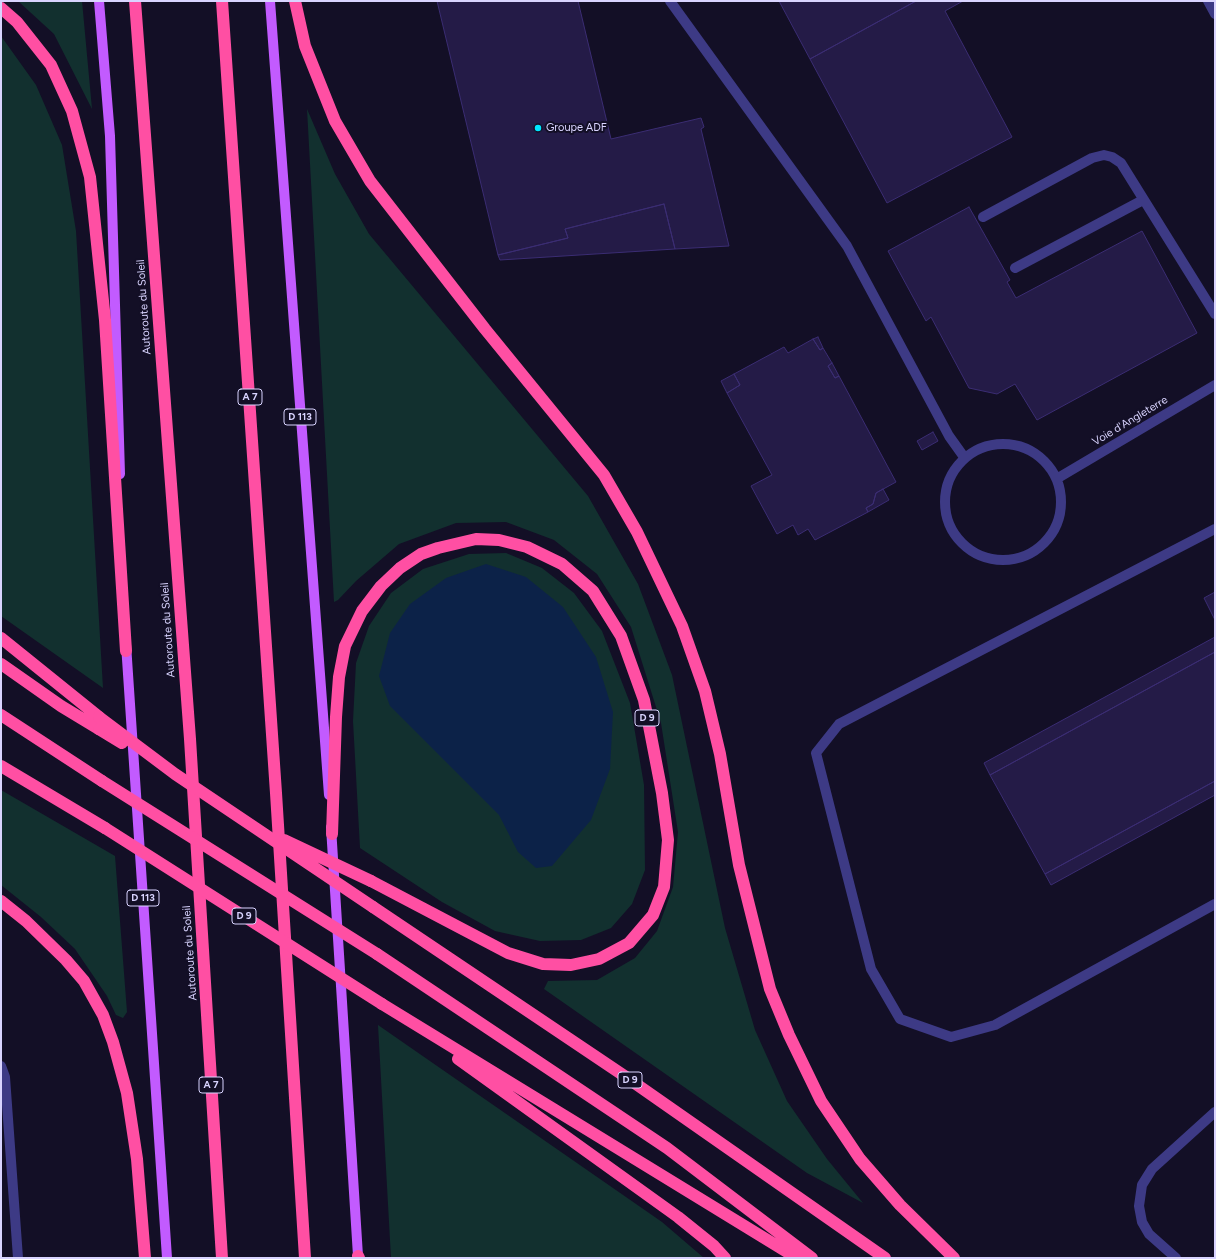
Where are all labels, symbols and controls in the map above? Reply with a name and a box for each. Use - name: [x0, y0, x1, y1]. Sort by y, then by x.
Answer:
- place label: Groupe ADF: [546, 121, 607, 135]
- marker: Groupe ADF: [533, 123, 543, 133]
- street label: Autoroute du Soleil: [134, 259, 154, 355]
- road number: A 7: [238, 389, 262, 405]
- street label: Voie d'Angleterre: [1090, 393, 1170, 449]
- road number: D 113: [284, 409, 316, 425]
- street label: Autoroute du Soleil: [158, 582, 178, 678]
- road number: D 9: [635, 710, 659, 726]
- road number: D 113: [127, 890, 159, 906]
- street label: Autoroute du Soleil: [180, 905, 200, 1001]
- road number: D 9: [232, 908, 256, 924]
- road number: D 9: [618, 1072, 642, 1088]
- road number: A 7: [199, 1077, 223, 1093]

